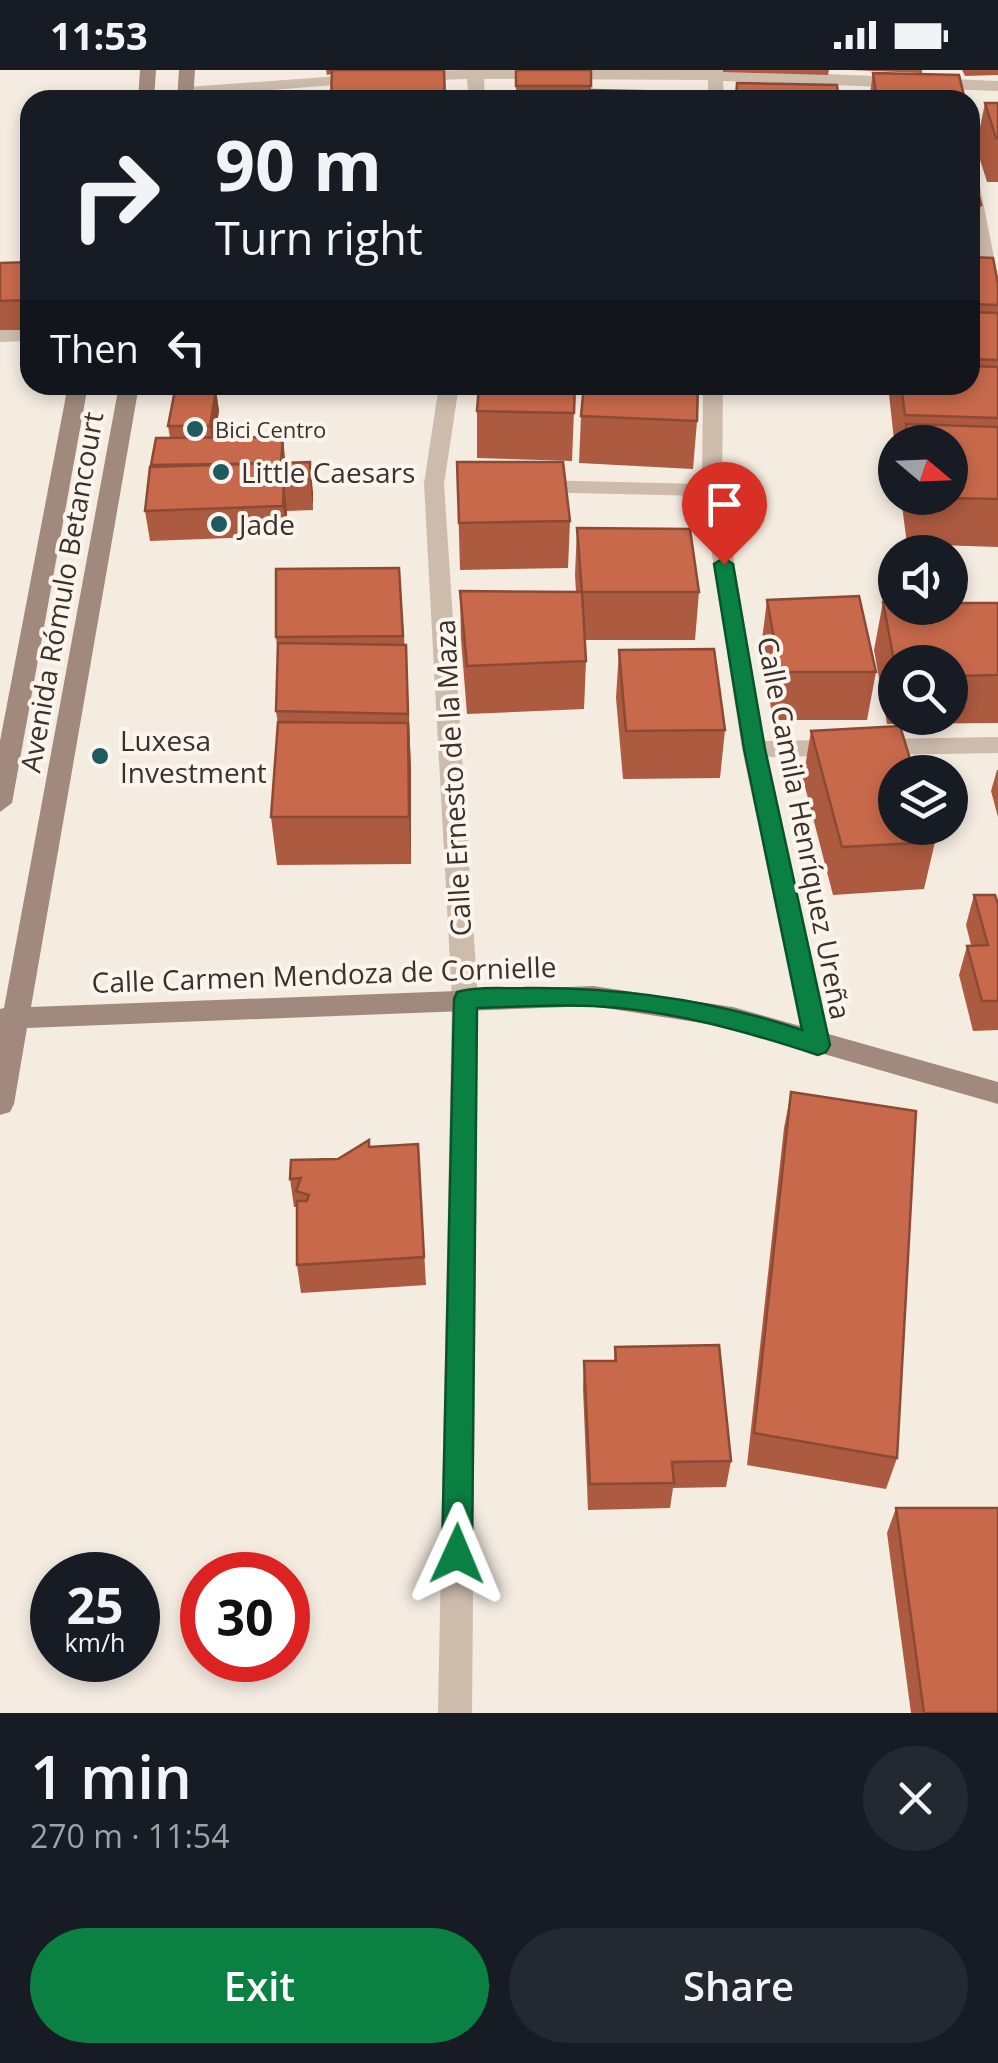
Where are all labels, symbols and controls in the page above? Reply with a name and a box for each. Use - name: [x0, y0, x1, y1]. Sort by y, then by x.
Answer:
- text: 11:53: [50, 9, 148, 61]
- text: 90 m: [215, 116, 382, 212]
- icon: right: [50, 130, 180, 260]
- text: Turn right: [215, 207, 423, 268]
- icon: left: [159, 320, 214, 375]
- text: Then: [50, 322, 139, 374]
- street label: Avenida Rómulo Betancourt: [11, 409, 111, 775]
- place label: Bici Centro: [215, 414, 326, 444]
- marker: Bici Centro: [184, 418, 206, 440]
- north arrow: [878, 425, 968, 515]
- map controls: [878, 425, 968, 845]
- place label: Little Caesars: [241, 453, 415, 491]
- marker: Little Caesars: [210, 461, 232, 483]
- pin: [682, 462, 767, 565]
- icon: arrive: [697, 477, 752, 532]
- place label: Jade: [236, 505, 295, 543]
- marker: Jade: [208, 513, 230, 535]
- button: sound: [878, 535, 968, 625]
- street label: Calle Ernesto de la Maza: [425, 619, 479, 937]
- street label: Calle Camila Henríquez Ureña: [749, 633, 861, 1023]
- button: search: [878, 645, 968, 735]
- place label: Luxesa Investment: [120, 721, 267, 791]
- marker: Luxesa Investment: [89, 745, 111, 767]
- button: layers: [878, 755, 968, 845]
- street label: Calle Carmen Mendoza de Cornielle: [91, 947, 557, 1001]
- position arrow: [405, 1502, 509, 1606]
- speed limit sign: 30: [180, 1552, 310, 1682]
- text: 25: [66, 1571, 124, 1639]
- text: km/h: [65, 1625, 125, 1659]
- text: 1 min: [30, 1735, 192, 1817]
- button: close: [863, 1746, 968, 1851]
- text: 270 m · 11:54: [30, 1814, 229, 1857]
- button: Exit: [30, 1928, 489, 2043]
- button: Share: [509, 1928, 968, 2043]

